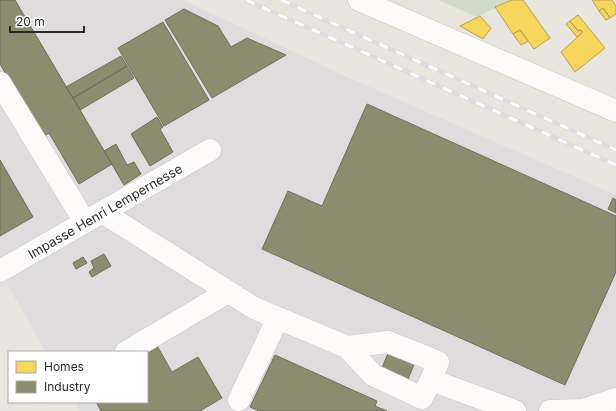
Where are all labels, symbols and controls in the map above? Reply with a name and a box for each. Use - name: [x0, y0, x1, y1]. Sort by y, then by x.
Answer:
- scale bar: [10, 8, 84, 34]
- text: 20 m: [16, 14, 45, 29]
- street label: Impasse Henri Lempernesse: [25, 160, 185, 262]
- legend: [8, 351, 148, 403]
- text: Homes: [44, 359, 84, 374]
- text: Industry: [44, 379, 91, 394]

